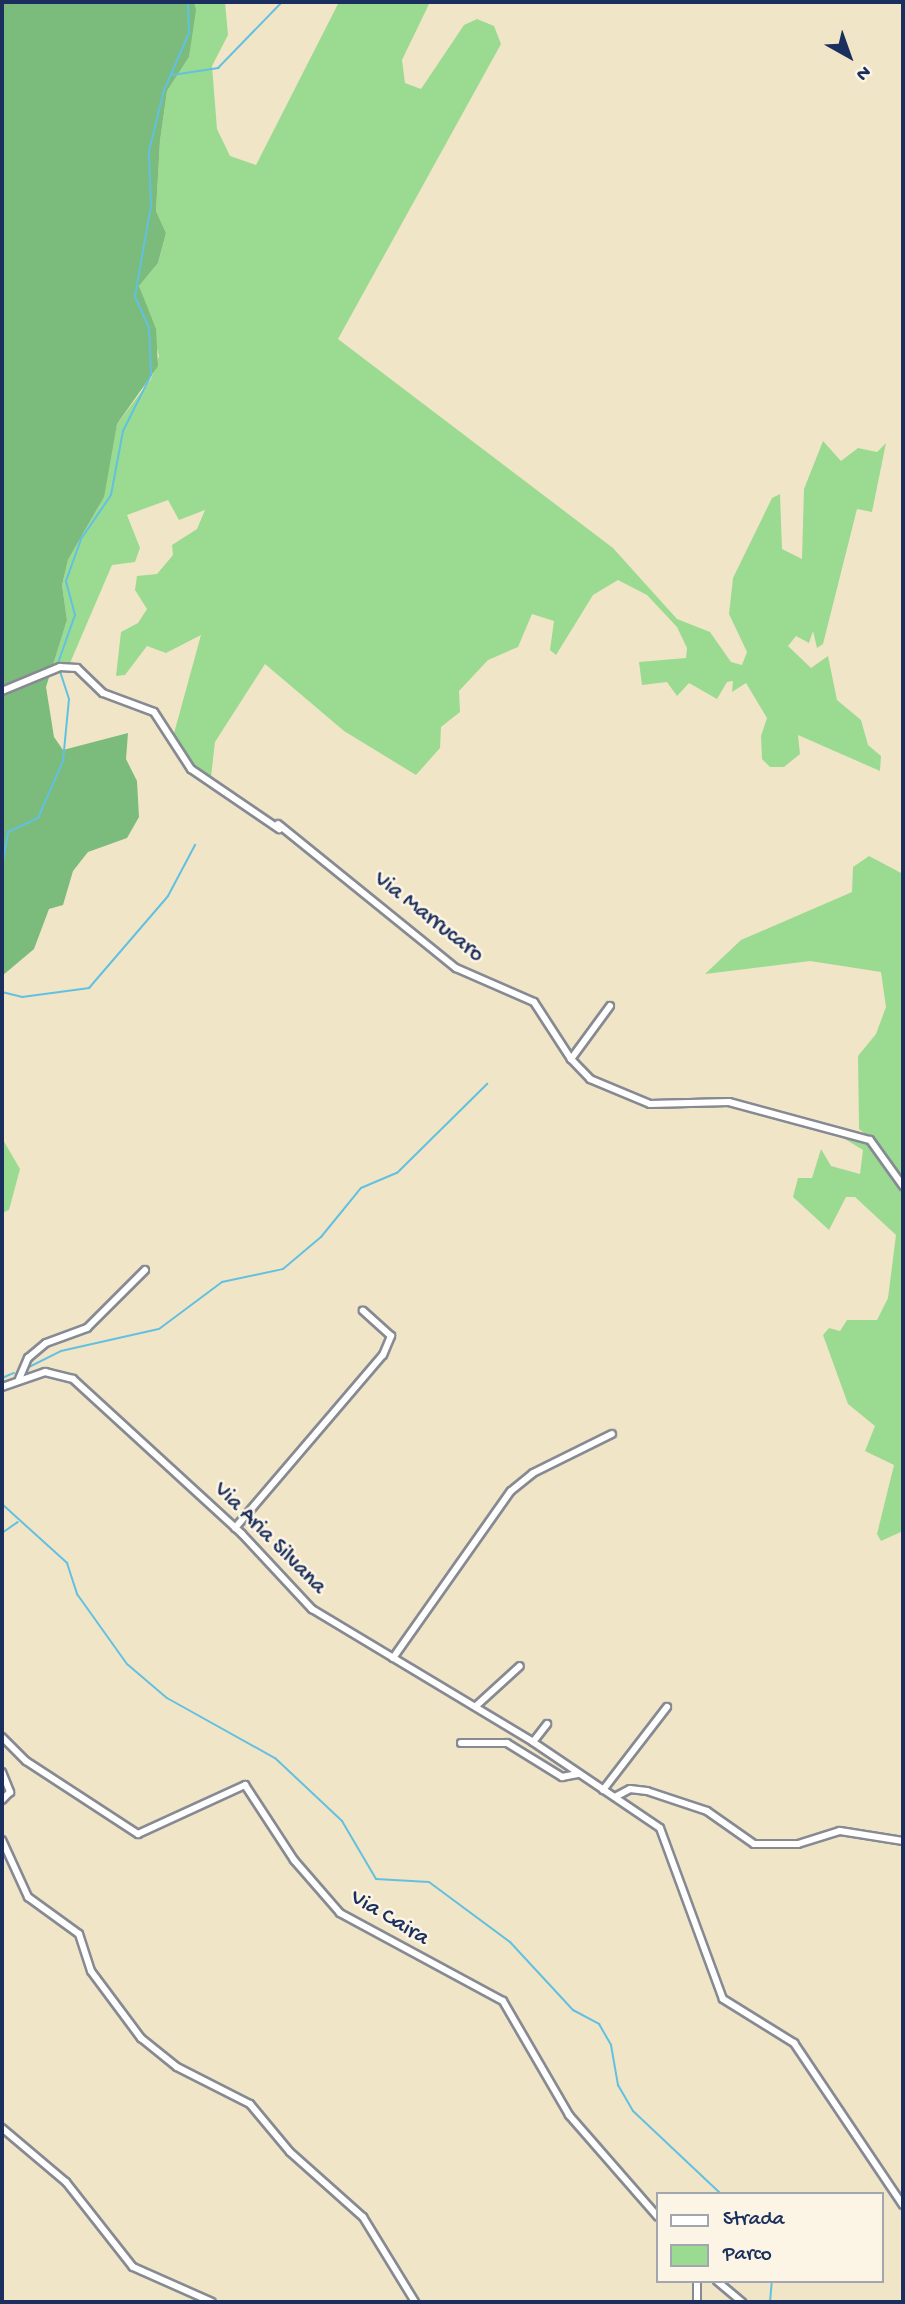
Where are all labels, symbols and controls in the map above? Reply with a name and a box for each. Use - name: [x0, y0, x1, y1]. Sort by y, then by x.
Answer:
- north arrow: [814, 21, 884, 91]
- text: N: [851, 60, 875, 85]
- street label: Via Marrucaro: [367, 866, 489, 970]
- street label: Via Aria Silvana: [207, 1477, 331, 1601]
- street label: Via Caira: [345, 1885, 433, 1953]
- legend: [656, 2192, 884, 2283]
- text: Strada: [723, 2208, 784, 2233]
- text: Parco: [723, 2243, 772, 2268]

